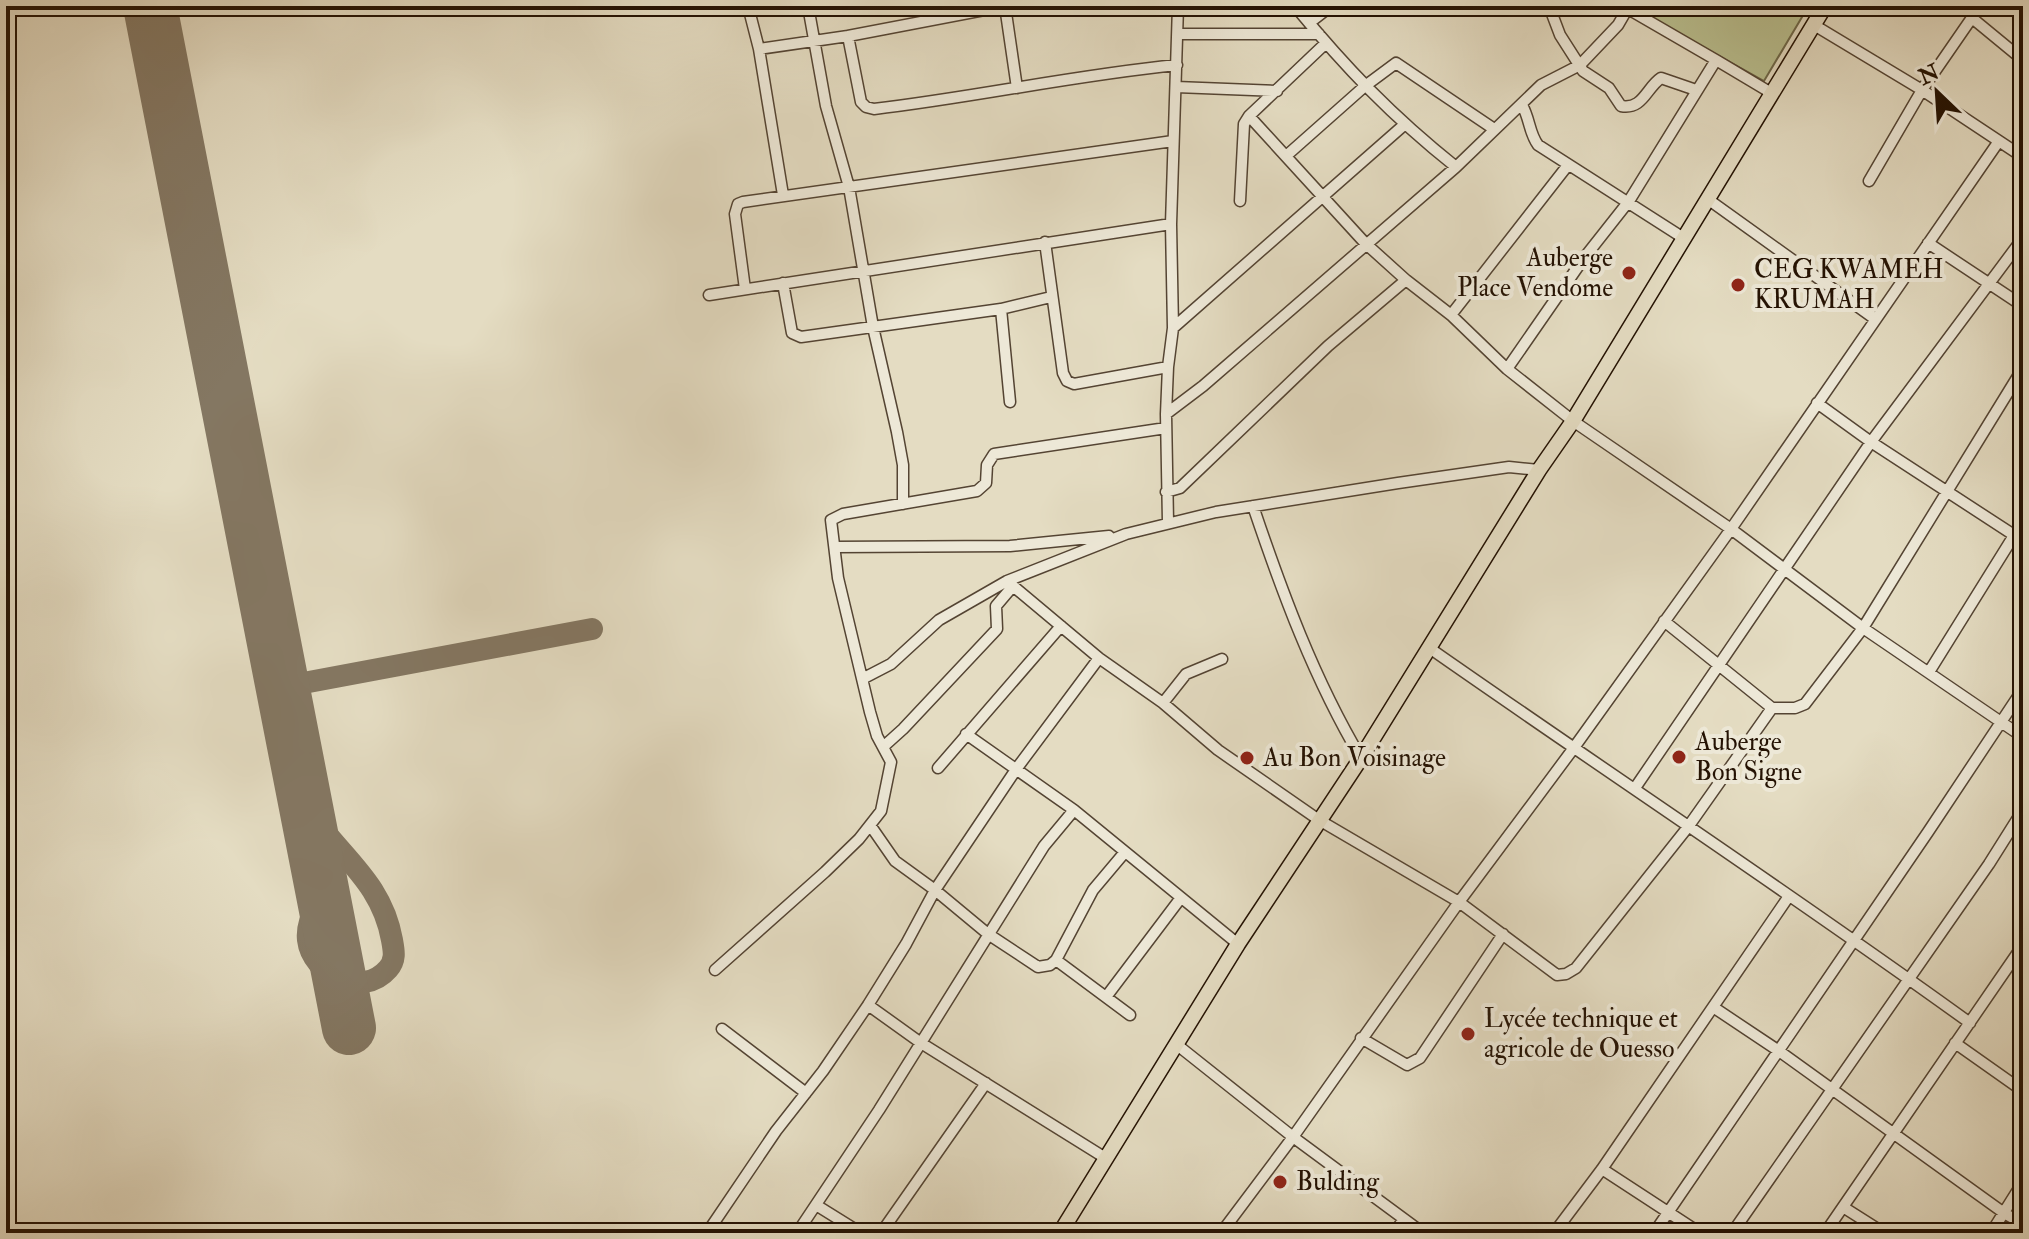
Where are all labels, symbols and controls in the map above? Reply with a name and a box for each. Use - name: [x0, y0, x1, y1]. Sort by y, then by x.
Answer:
- north arrow: [1897, 52, 1977, 132]
- text: N: [1913, 58, 1944, 92]
- place label: Auberge Place Vendome: [1457, 242, 1613, 304]
- place label: CEG KWAMEH KRUMAH: [1754, 254, 1944, 316]
- marker: Auberge Place Vendome: [1620, 264, 1638, 282]
- marker: CEG KWAMEH KRUMAH: [1729, 276, 1747, 294]
- place label: Auberge Bon Signe: [1694, 726, 1802, 788]
- place label: Au Bon Voisinage: [1262, 742, 1446, 774]
- marker: Auberge Bon Signe: [1670, 748, 1688, 766]
- marker: Au Bon Voisinage: [1238, 749, 1256, 767]
- place label: Lycée technique et agricole de Ouesso: [1484, 1003, 1678, 1065]
- marker: Lycée technique et agricole de Ouesso: [1459, 1025, 1477, 1043]
- place label: Bulding: [1296, 1166, 1380, 1198]
- marker: Bulding: [1271, 1173, 1289, 1191]

